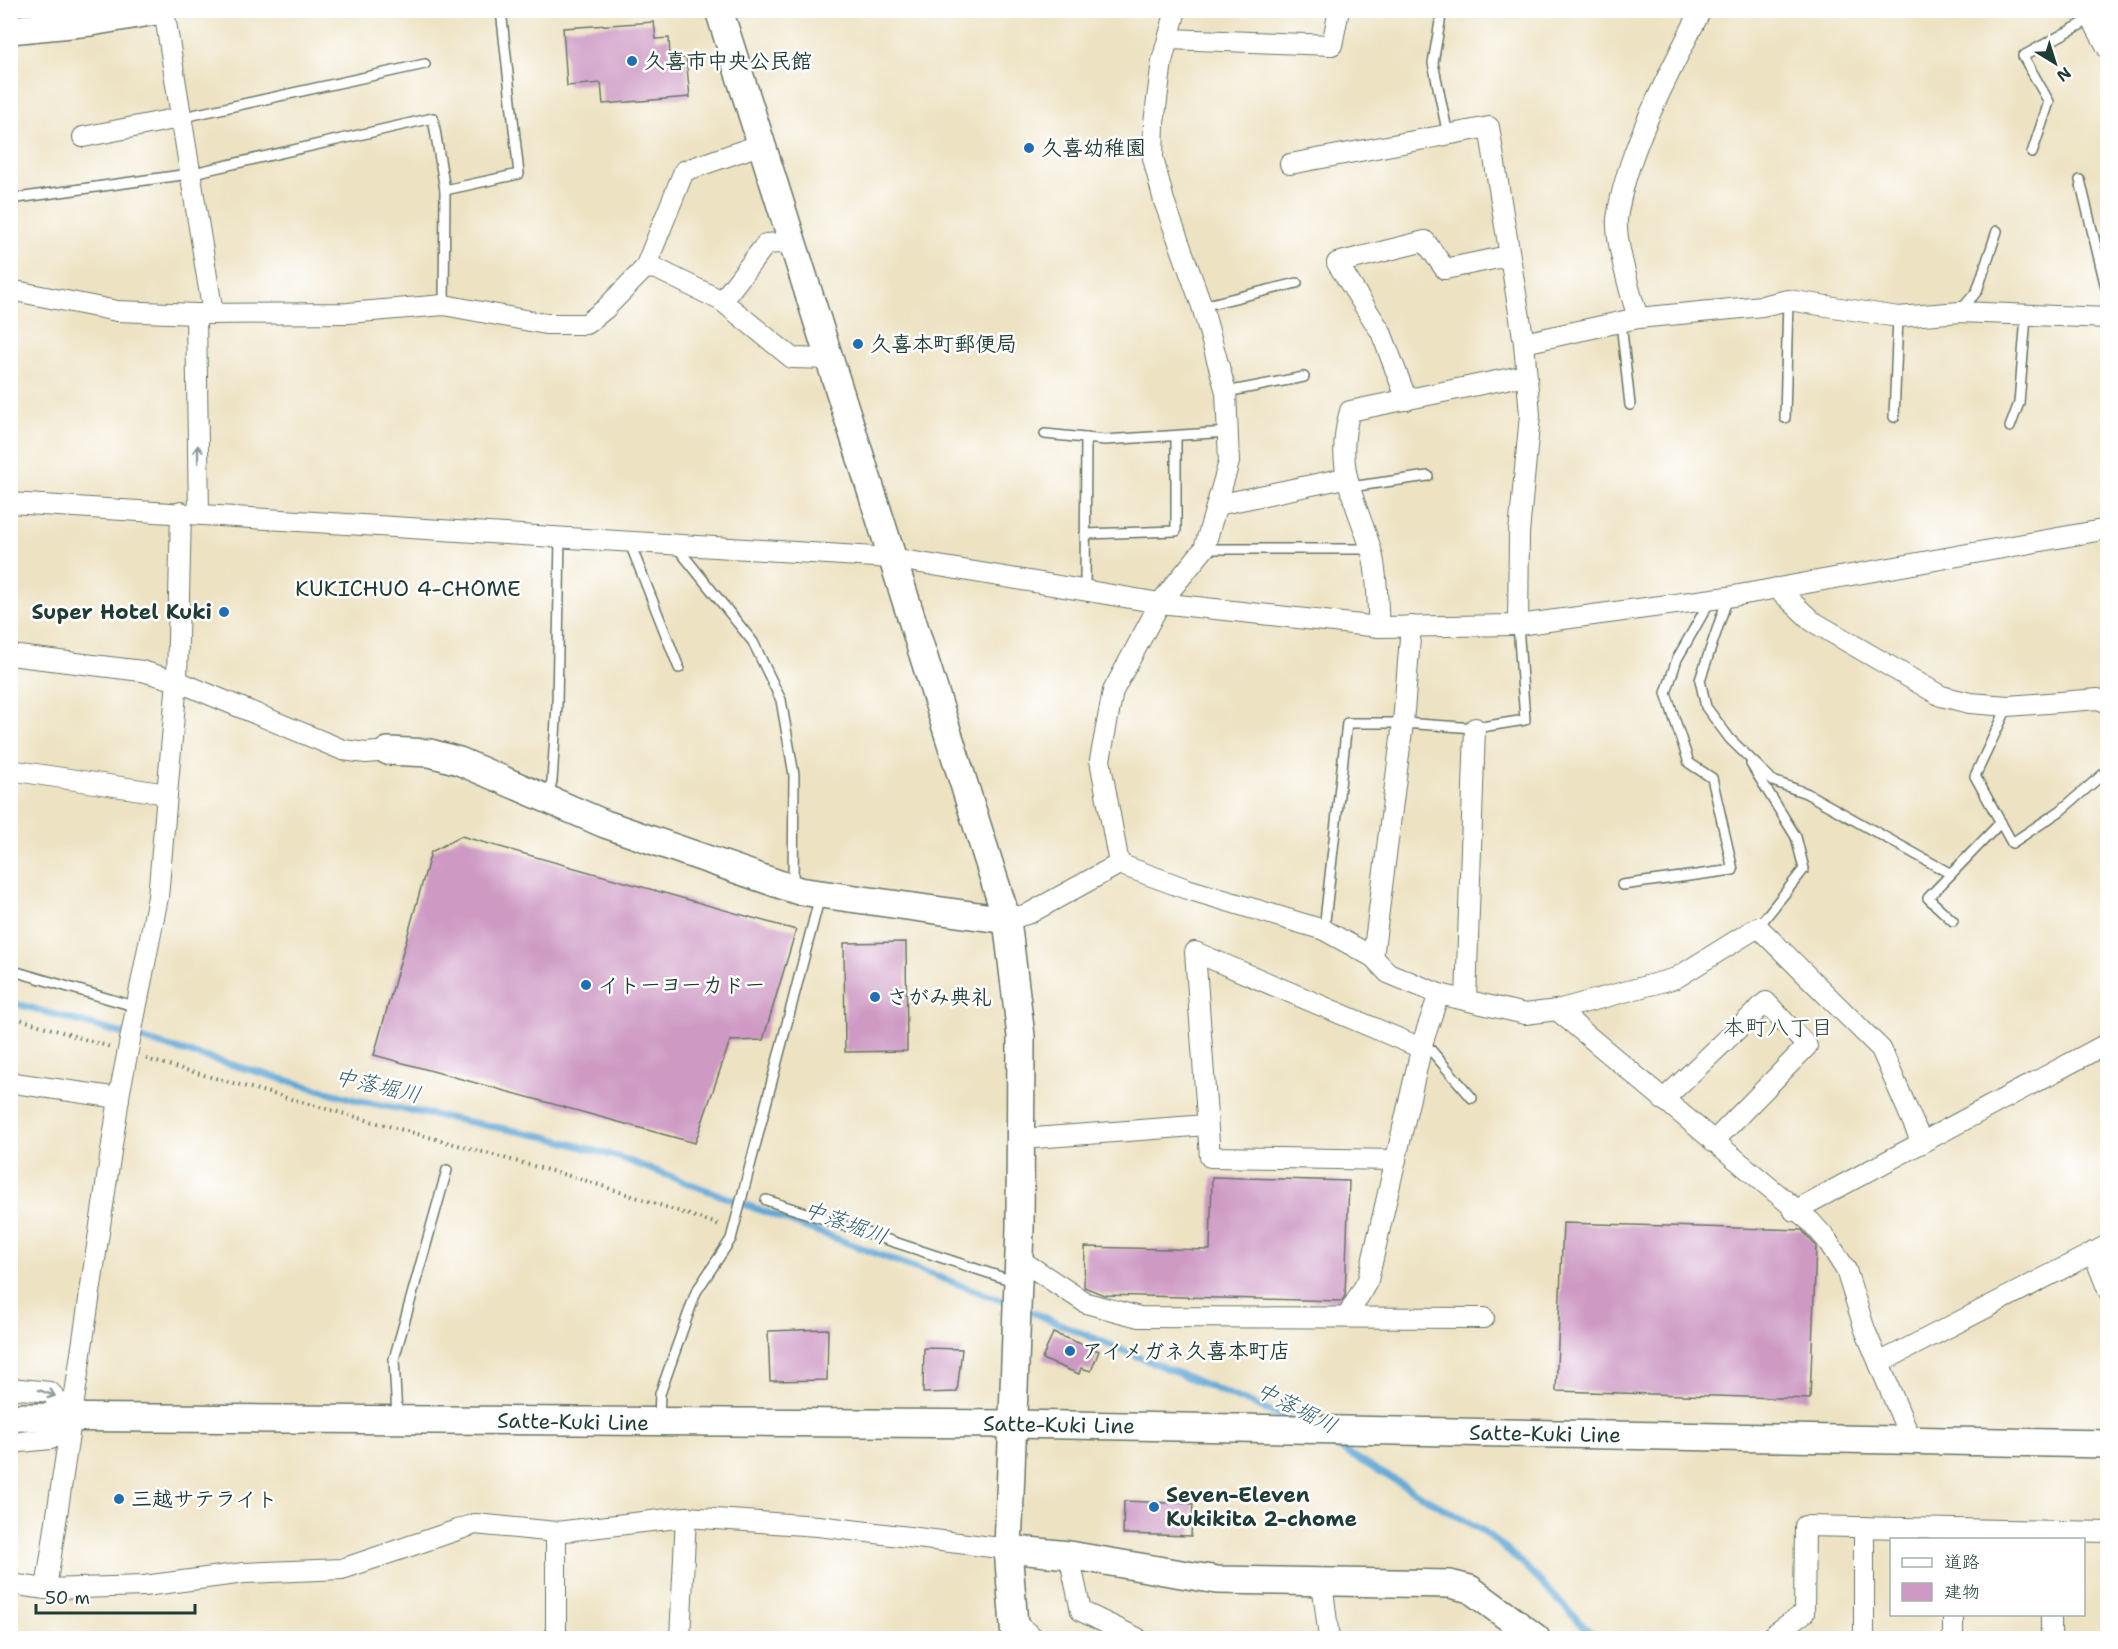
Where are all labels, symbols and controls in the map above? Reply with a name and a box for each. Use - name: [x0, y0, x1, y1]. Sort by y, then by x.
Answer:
- north arrow: [2025, 33, 2085, 93]
- place label: 久喜市中央公民館: [644, 47, 812, 75]
- marker: 久喜市中央公民館: [625, 54, 639, 68]
- text: N: [2052, 62, 2075, 87]
- place label: 久喜幼稚園: [1041, 134, 1146, 162]
- marker: 久喜幼稚園: [1022, 141, 1036, 155]
- place label: 久喜本町郵便局: [870, 330, 1017, 358]
- marker: 久喜本町郵便局: [851, 337, 865, 351]
- one-way arrow: [193, 445, 204, 465]
- district label: KUKICHUO 4-CHOME: [295, 574, 521, 603]
- place label: Super Hotel Kuki: [31, 598, 212, 626]
- marker: Super Hotel Kuki: [217, 605, 231, 619]
- place label: イトーヨーカドー: [598, 971, 765, 999]
- marker: イトーヨーカドー: [579, 978, 593, 992]
- place label: さがみ典礼: [887, 983, 992, 1011]
- marker: さがみ典礼: [868, 990, 882, 1004]
- district label: 本町八丁目: [1723, 1013, 1833, 1042]
- water label: 中落堀川: [332, 1061, 424, 1110]
- water label: 中落堀川: [800, 1194, 892, 1251]
- place label: アイメガネ久喜本町店: [1082, 1337, 1290, 1365]
- marker: アイメガネ久喜本町店: [1063, 1344, 1077, 1358]
- water label: 中落堀川: [1251, 1375, 1343, 1440]
- one-way arrow: [37, 1389, 55, 1400]
- street label: Satte-Kuki Line: [497, 1407, 649, 1437]
- street label: Satte-Kuki Line: [983, 1410, 1135, 1440]
- street label: Satte-Kuki Line: [1469, 1419, 1621, 1449]
- place label: Seven-Eleven Kukikita 2-chome: [1166, 1481, 1357, 1533]
- place label: 三越サテライト: [131, 1485, 278, 1513]
- marker: 三越サテライト: [112, 1492, 126, 1506]
- marker: Seven-Eleven Kukikita 2-chome: [1147, 1500, 1161, 1514]
- legend: [1890, 1538, 2085, 1616]
- text: 道路: [1944, 1550, 1980, 1574]
- scale bar: [36, 1577, 195, 1615]
- text: 建物: [1944, 1580, 1980, 1604]
- text: 50 m: [45, 1586, 90, 1610]

